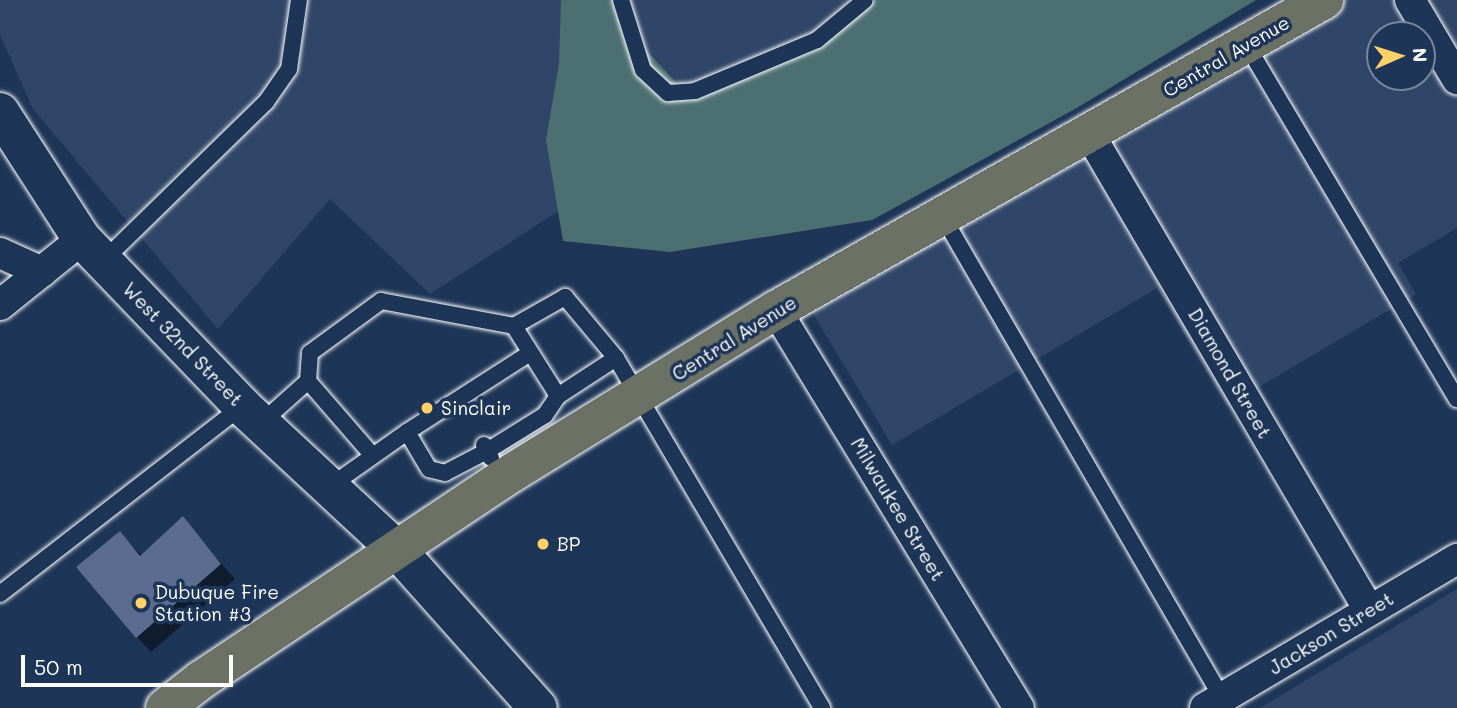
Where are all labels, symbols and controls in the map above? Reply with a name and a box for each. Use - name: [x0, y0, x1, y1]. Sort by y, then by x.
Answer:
- street label: Central Avenue: [1159, 11, 1293, 101]
- north arrow: [1366, 21, 1436, 91]
- text: N: [1408, 47, 1433, 63]
- street label: West 32nd Street: [118, 277, 248, 411]
- street label: Central Avenue: [668, 291, 800, 385]
- street label: Diamond Street: [1184, 304, 1276, 442]
- place label: Sinclair: [441, 397, 511, 419]
- marker: Sinclair: [419, 400, 435, 416]
- street label: Milwaukee Street: [846, 433, 950, 585]
- place label: BP: [557, 533, 580, 555]
- marker: BP: [535, 536, 551, 552]
- place label: Dubuque Fire Station #3: [155, 581, 279, 625]
- street label: Jackson Street: [1265, 587, 1397, 679]
- marker: Dubuque Fire Station #3: [133, 595, 149, 611]
- scale bar: [24, 642, 236, 686]
- text: 50 m: [34, 653, 83, 680]

